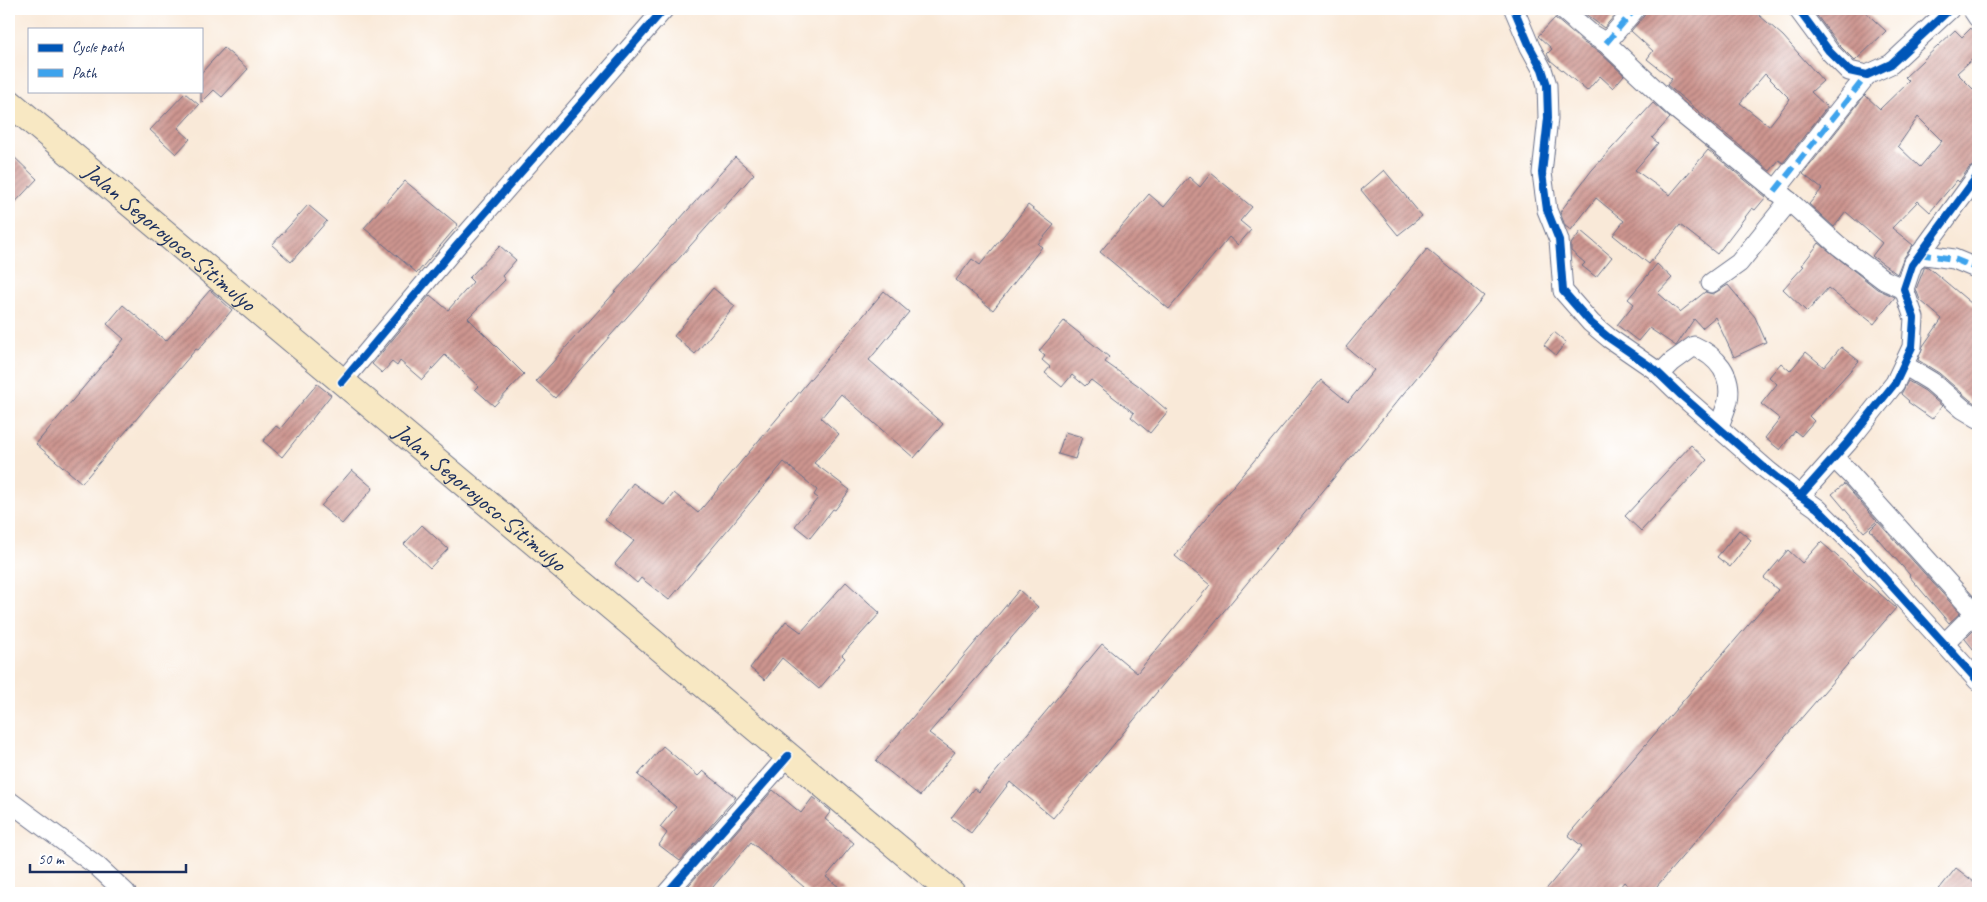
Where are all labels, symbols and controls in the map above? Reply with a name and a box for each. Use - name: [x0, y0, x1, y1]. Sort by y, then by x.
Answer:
- legend: [28, 28, 202, 92]
- text: Cycle path: [72, 38, 124, 57]
- text: Path: [72, 64, 98, 83]
- street label: Jalan Segoroyoso-Sitimulyo: [77, 155, 263, 319]
- street label: Jalan Segoroyoso-Sitimulyo: [387, 416, 574, 579]
- scale bar: [30, 842, 186, 874]
- text: 50 m: [38, 850, 65, 869]

